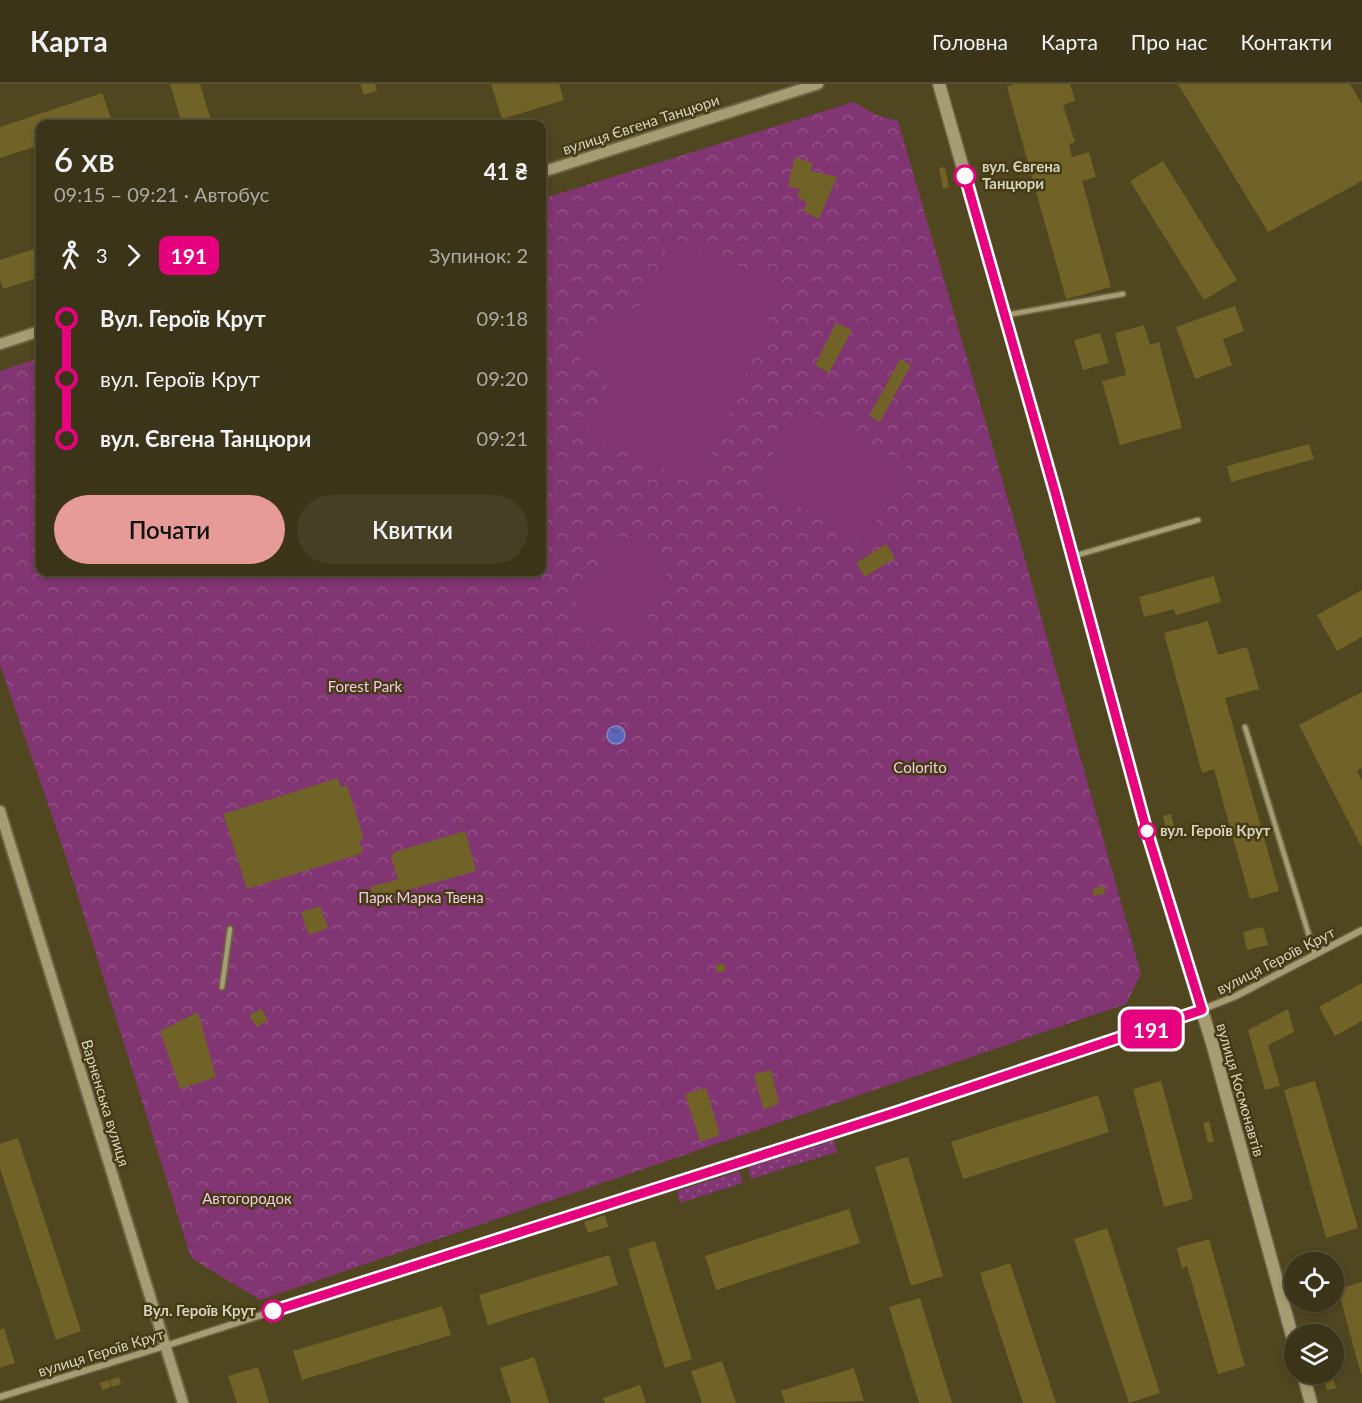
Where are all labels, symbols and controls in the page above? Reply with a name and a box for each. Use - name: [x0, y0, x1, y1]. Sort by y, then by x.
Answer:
- text: Карта: [30, 24, 108, 58]
- text: Головна: [932, 29, 1008, 54]
- text: Карта: [1041, 29, 1098, 54]
- text: Про нас: [1131, 29, 1207, 54]
- text: Контакти: [1240, 29, 1332, 54]
- street label: вулиця Євгена Танцюри: [560, 90, 721, 158]
- text: 6 хв: [54, 139, 115, 179]
- place label: вул. Євгена Танцюри: [982, 157, 1060, 192]
- text: 41 ₴: [484, 158, 528, 185]
- marker: вул. Євгена Танцюри: [954, 165, 976, 187]
- text: 09:15 – 09:21 · Автобус: [54, 182, 269, 206]
- icon: walk: [54, 239, 87, 272]
- icon: forward: [117, 239, 150, 272]
- text: 3: [96, 243, 108, 267]
- text: 191: [171, 243, 207, 268]
- text: Зупинок: 2: [429, 243, 528, 267]
- text: Вул. Героїв Крут: [100, 305, 266, 332]
- text: 09:18: [477, 306, 528, 330]
- text: вул. Героїв Крут: [100, 365, 260, 392]
- text: 09:20: [477, 366, 528, 390]
- text: вул. Євгена Танцюри: [100, 425, 311, 452]
- text: 09:21: [477, 426, 528, 450]
- button: Почати: [54, 495, 285, 564]
- button: Квитки: [297, 495, 528, 564]
- park label: Forest Park: [328, 677, 403, 695]
- park label: Colorito: [893, 758, 947, 776]
- place label: вул. Героїв Крут: [1160, 821, 1271, 839]
- marker: вул. Героїв Крут: [1138, 822, 1156, 840]
- park label: Парк Марка Твена: [358, 888, 484, 906]
- street label: вулиця Героїв Крут: [1213, 922, 1338, 998]
- line badge: 191: [1116, 1010, 1186, 1048]
- text: 191: [1133, 1017, 1169, 1042]
- street label: вулиця Космонавтів: [1213, 1021, 1269, 1159]
- street label: Варненська вулиця: [78, 1037, 134, 1168]
- park label: Автогородок: [202, 1189, 292, 1207]
- map controls: [1284, 1252, 1344, 1384]
- button: locate: [1284, 1252, 1344, 1312]
- marker: Вул. Героїв Крут: [262, 1300, 284, 1322]
- place label: Вул. Героїв Крут: [143, 1301, 256, 1319]
- street label: вулиця Героїв Крут: [36, 1324, 166, 1380]
- button: layers: [1284, 1324, 1344, 1384]

